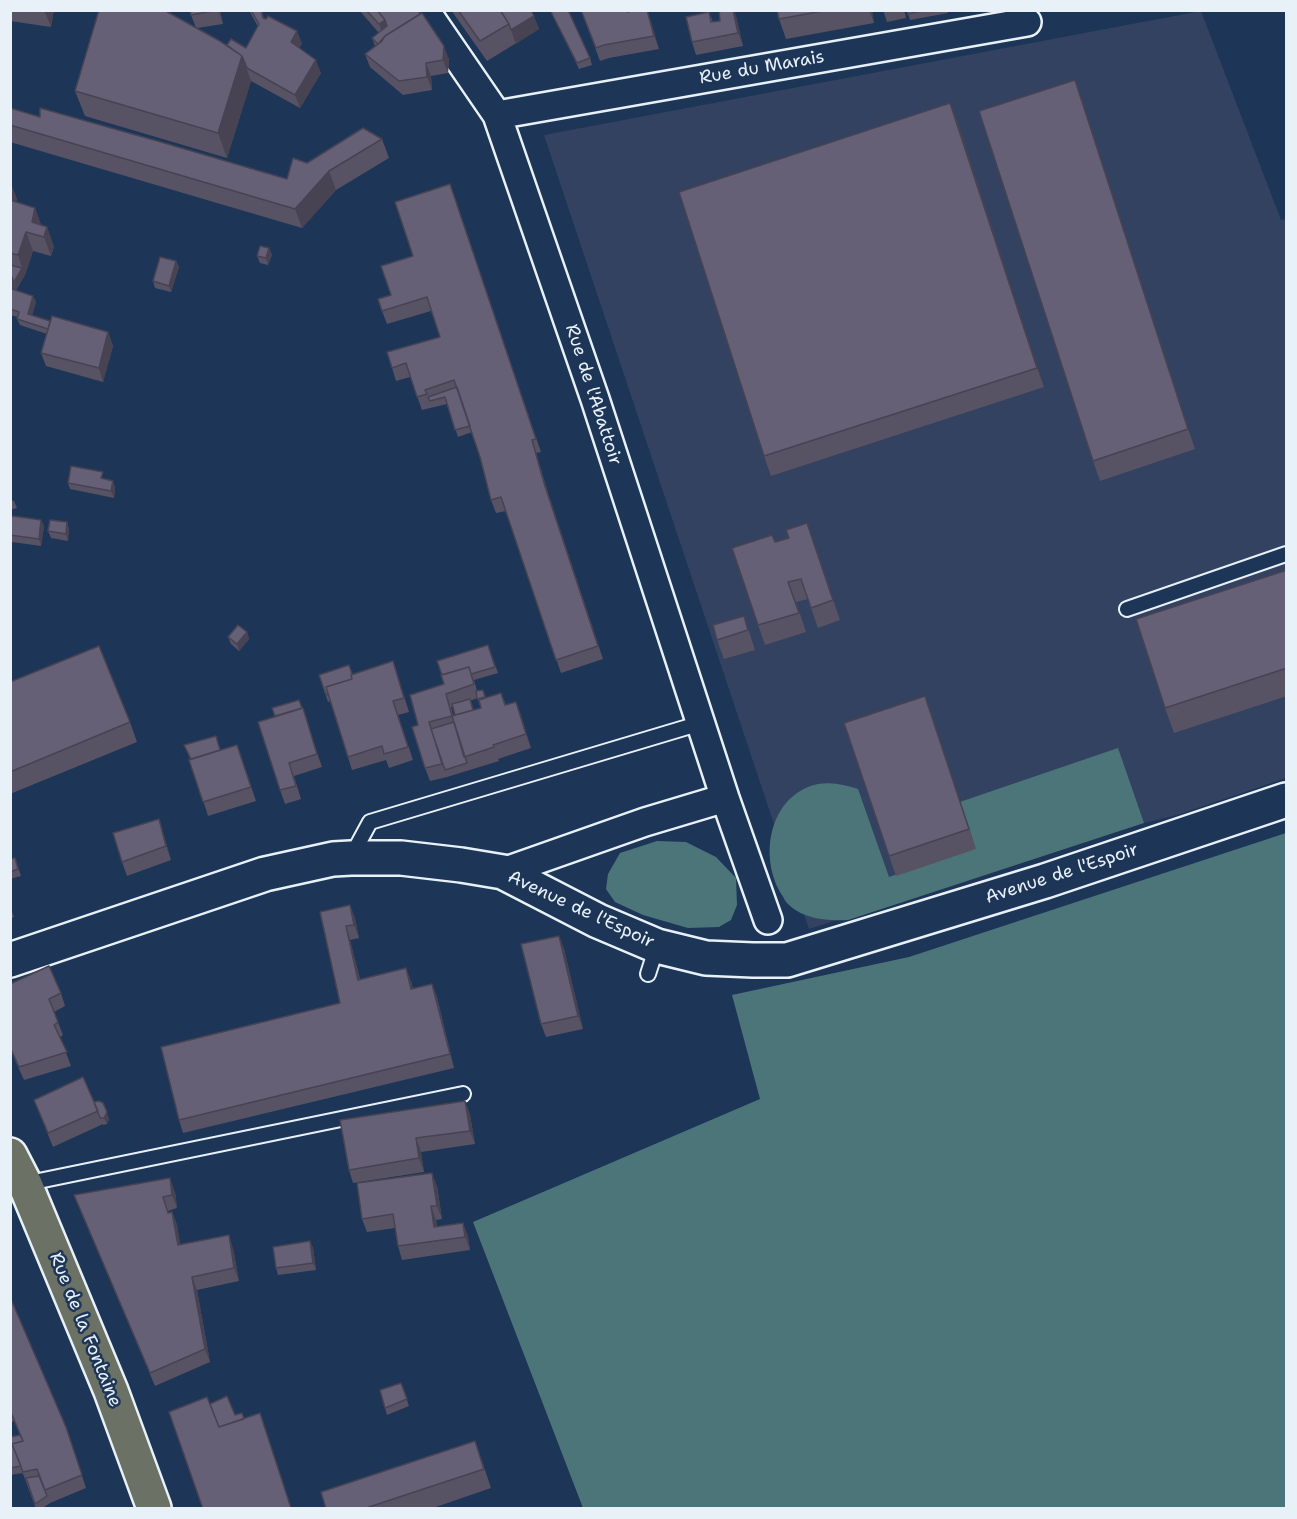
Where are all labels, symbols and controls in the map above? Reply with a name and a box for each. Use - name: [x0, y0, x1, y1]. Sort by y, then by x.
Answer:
- street label: Rue du Marais: [698, 46, 826, 90]
- street label: Rue de l'Abattoir: [560, 322, 626, 468]
- street label: Avenue de l'Espoir: [983, 839, 1141, 909]
- street label: Avenue de l'Espoir: [504, 866, 658, 954]
- street label: Rue de la Fontaine: [44, 1250, 126, 1410]

